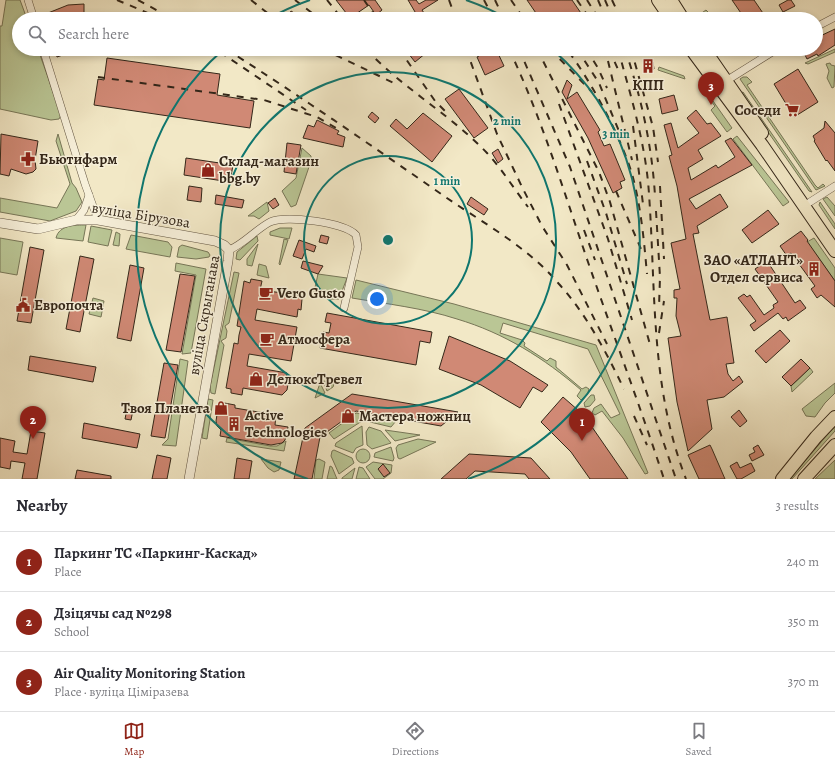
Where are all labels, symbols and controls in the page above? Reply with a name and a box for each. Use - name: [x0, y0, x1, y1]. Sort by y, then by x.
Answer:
- search box: [12, 12, 823, 56]
- icon: search: [26, 23, 48, 45]
- text: Search here: [58, 24, 129, 44]
- building icon: КПП: [640, 58, 656, 74]
- pin: 3: [698, 72, 724, 105]
- place label: КПП: [632, 75, 664, 95]
- place label: Соседи: [735, 100, 781, 120]
- supermarket icon: Соседи: [784, 102, 800, 118]
- text: 2 min: [493, 113, 521, 129]
- text: 3 min: [602, 126, 630, 142]
- place label: Бьютифарм: [39, 149, 117, 169]
- pharmacy icon: Бьютифарм: [20, 151, 36, 167]
- place label: Склад-магазин bbg.by: [218, 151, 319, 188]
- shop icon: Склад-магазин bbg.by: [200, 162, 216, 178]
- text: 1 min: [434, 173, 461, 189]
- street label: вуліца Бірузова: [90, 197, 192, 233]
- centre of rings: [381, 233, 395, 247]
- place label: ЗАО «АТЛАНТ» Отдел сервиса: [704, 250, 804, 287]
- street label: вуліца Скрыганава: [184, 253, 224, 377]
- building icon: ЗАО «АТЛАНТ» Отдел сервиса: [806, 261, 822, 277]
- place label: Vero Gusto: [276, 283, 345, 303]
- cafe icon: Vero Gusto: [258, 285, 274, 301]
- your location: [367, 289, 387, 309]
- place label: Европочта: [34, 295, 104, 315]
- public building icon: Европочта: [15, 297, 31, 313]
- place label: Атмосфера: [277, 329, 351, 349]
- cafe icon: Атмосфера: [259, 331, 275, 347]
- place label: ДелюксТревел: [267, 369, 363, 389]
- shop icon: ДелюксТревел: [248, 371, 264, 387]
- place label: Твоя Планета: [121, 398, 211, 418]
- shop icon: Твоя Планета: [213, 400, 229, 416]
- place label: Active Technologies: [244, 405, 327, 442]
- pin: 2: [20, 406, 46, 439]
- place label: Мастера ножниц: [359, 406, 471, 426]
- shop icon: Мастера ножниц: [340, 408, 356, 424]
- pin: 1: [569, 408, 595, 441]
- building icon: Active Technologies: [226, 416, 242, 432]
- text: Nearby: [16, 494, 67, 517]
- text: 3 results: [775, 497, 819, 514]
- text: Паркинг ТС «Паркинг-Каскад»: [54, 543, 258, 563]
- text: 1: [27, 553, 31, 570]
- text: 240 m: [787, 553, 819, 570]
- text: Place: [54, 563, 82, 580]
- text: Дзіцячы сад №298: [54, 603, 172, 623]
- text: 2: [26, 613, 32, 630]
- text: 350 m: [788, 613, 819, 630]
- text: School: [54, 623, 89, 640]
- text: Air Quality Monitoring Station: [54, 663, 245, 683]
- text: 3: [26, 673, 32, 690]
- text: 370 m: [788, 673, 819, 690]
- text: Place · вуліца Ціміразева: [54, 683, 189, 700]
- tab: Map: [123, 720, 145, 759]
- tab: Directions: [392, 720, 439, 759]
- tab: Saved: [686, 720, 712, 759]

